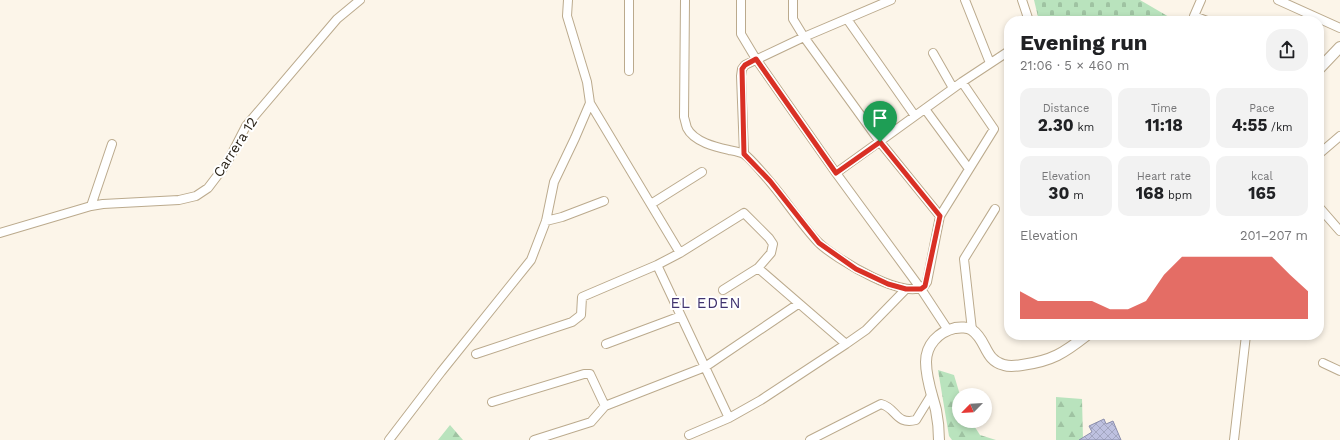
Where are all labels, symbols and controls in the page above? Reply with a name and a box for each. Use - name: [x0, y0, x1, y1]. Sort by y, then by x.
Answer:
- button: share: [1266, 29, 1308, 71]
- text: Evening run: [1020, 30, 1148, 55]
- text: 21:06 · 5 × 460 m: [1020, 58, 1129, 73]
- pin: [863, 101, 897, 142]
- text: Distance: [1043, 102, 1089, 115]
- text: Time: [1151, 102, 1177, 115]
- text: Pace: [1249, 102, 1275, 115]
- icon: arrive: [869, 107, 891, 129]
- street label: Carrera 12: [210, 114, 260, 180]
- text: 2.30: [1038, 115, 1074, 135]
- text: 11:18: [1145, 115, 1183, 135]
- text: 4:55: [1231, 115, 1267, 135]
- text: km: [1074, 121, 1094, 134]
- text: /km: [1267, 121, 1293, 134]
- text: Elevation: [1041, 170, 1091, 183]
- text: Heart rate: [1137, 170, 1191, 183]
- text: kcal: [1251, 170, 1273, 183]
- text: 30: [1048, 183, 1069, 203]
- text: 168: [1136, 183, 1164, 203]
- text: 165: [1248, 183, 1276, 203]
- text: m: [1069, 189, 1084, 202]
- text: bpm: [1164, 189, 1192, 202]
- text: Elevation: [1020, 228, 1078, 243]
- text: 201–207 m: [1240, 228, 1308, 243]
- district label: EL EDEN: [670, 294, 742, 312]
- north arrow: [952, 388, 992, 428]
- map controls: [952, 388, 992, 428]

